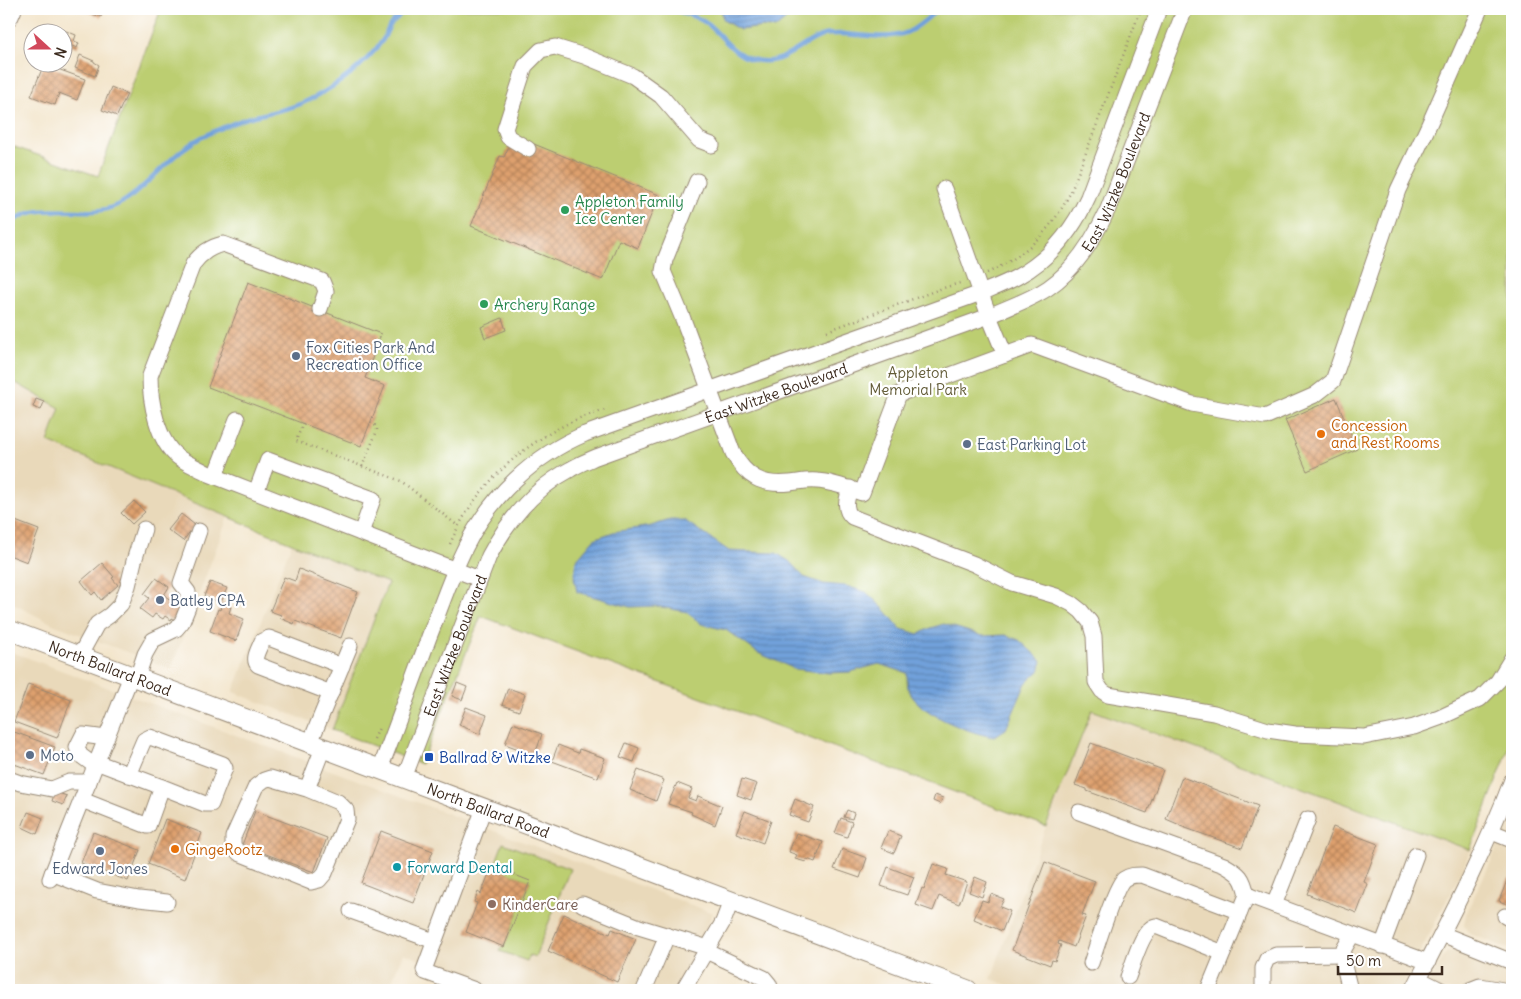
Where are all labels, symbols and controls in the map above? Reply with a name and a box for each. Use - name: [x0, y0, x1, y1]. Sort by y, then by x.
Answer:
- north arrow: [22, 22, 72, 72]
- text: N: [50, 45, 70, 60]
- street label: East Witzke Boulevard: [1077, 109, 1154, 255]
- place label: Appleton Family Ice Center: [575, 192, 684, 228]
- marker: Appleton Family Ice Center: [559, 204, 571, 216]
- place label: Archery Range: [494, 295, 595, 314]
- marker: Archery Range: [478, 298, 490, 310]
- place label: Fox Cities Park And Recreation Office: [306, 338, 435, 374]
- marker: Fox Cities Park And Recreation Office: [290, 350, 302, 362]
- street label: East Witzke Boulevard: [702, 358, 850, 427]
- park label: Appleton Memorial Park: [869, 363, 967, 399]
- place label: Concession and Rest Rooms: [1331, 416, 1440, 452]
- marker: Concession and Rest Rooms: [1315, 428, 1327, 440]
- place label: East Parking Lot: [977, 435, 1086, 454]
- marker: East Parking Lot: [961, 438, 973, 450]
- street label: East Witzke Boulevard: [419, 572, 491, 719]
- place label: Batley CPA: [170, 591, 245, 610]
- marker: Batley CPA: [154, 594, 166, 606]
- street label: North Ballard Road: [46, 636, 174, 700]
- place label: Moto: [40, 746, 74, 765]
- place label: Ballrad & Witzke: [439, 748, 551, 767]
- marker: Moto: [24, 749, 36, 761]
- marker: Ballrad & Witzke: [423, 751, 435, 763]
- street label: North Ballard Road: [424, 778, 552, 842]
- place label: GingeRootz: [185, 840, 263, 859]
- marker: GingeRootz: [169, 843, 181, 855]
- marker: Edward Jones: [94, 845, 106, 857]
- place label: Forward Dental: [407, 858, 512, 877]
- place label: Edward Jones: [52, 859, 148, 878]
- marker: Forward Dental: [391, 861, 403, 873]
- place label: KinderCare: [502, 895, 578, 914]
- marker: KinderCare: [486, 898, 498, 910]
- scale bar: [1338, 944, 1442, 976]
- text: 50 m: [1346, 951, 1381, 970]

